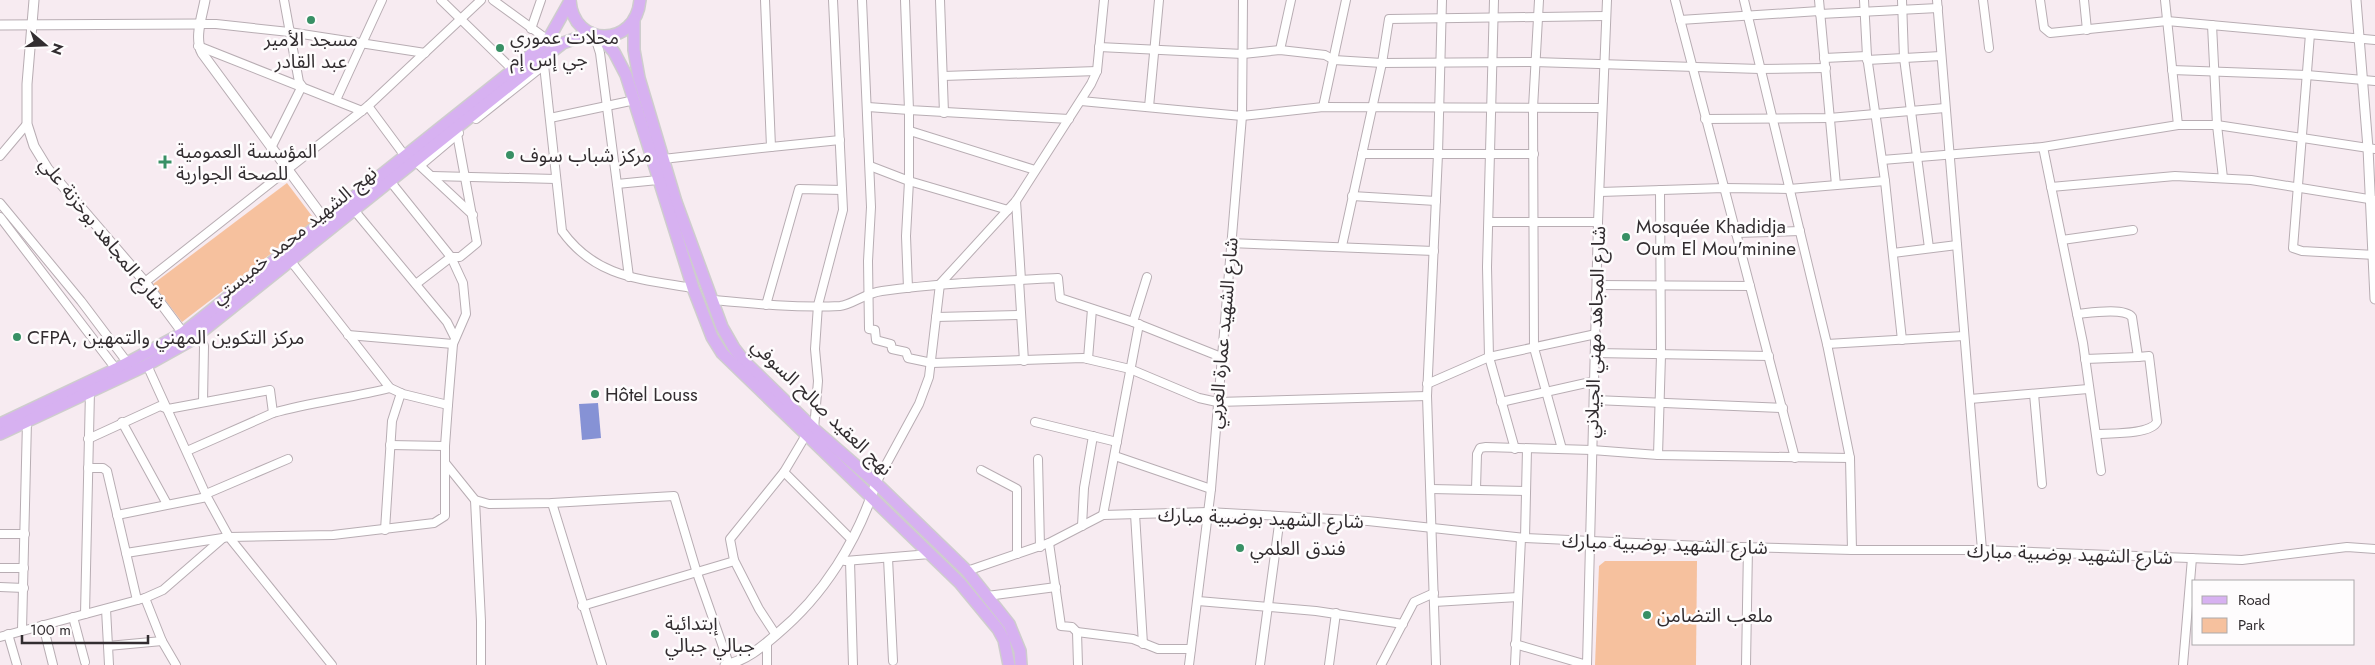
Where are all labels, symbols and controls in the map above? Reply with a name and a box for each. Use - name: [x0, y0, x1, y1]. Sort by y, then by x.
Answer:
- marker: مسجد الأمير عبد القادر: [305, 14, 317, 26]
- north arrow: [20, 20, 70, 70]
- place label: محلات عموري جي إس إم: [510, 24, 619, 74]
- place label: مسجد الأمير عبد القادر: [263, 26, 358, 75]
- text: N: [46, 41, 69, 58]
- marker: محلات عموري جي إس إم: [494, 42, 506, 54]
- place label: المؤسسة العمومية للصحة الجوارية: [176, 138, 317, 187]
- place label: مركز شباب سوف: [520, 142, 652, 169]
- marker: مركز شباب سوف: [504, 149, 516, 161]
- street label: شارع المجاهد بوخزنة علي: [32, 151, 173, 316]
- marker: المؤسسة العمومية للصحة الجوارية: [158, 155, 172, 169]
- street label: نهج الشهيد محمد خميستي: [205, 160, 384, 311]
- place label: Mosquée Khadidja Oum El Mou'minine: [1636, 213, 1796, 262]
- street label: شارع المجاهد مهني الجيلاني: [1578, 225, 1614, 439]
- marker: Mosquée Khadidja Oum El Mou'minine: [1620, 231, 1632, 243]
- street label: شارع الشهيد عمارة العربي: [1201, 236, 1246, 430]
- place label: CFPA, مركز التكوين المهني والتمهين: [27, 324, 304, 352]
- marker: CFPA, مركز التكوين المهني والتمهين: [11, 331, 23, 343]
- street label: نهج العقيد صالح السوفي: [744, 332, 899, 483]
- place label: Hôtel Louss: [605, 381, 698, 408]
- marker: Hôtel Louss: [589, 388, 601, 400]
- street label: شارع الشهيد بوضبية مبارك: [1158, 501, 1364, 535]
- street label: شارع الشهيد بوضبية مبارك: [1562, 527, 1768, 561]
- place label: فندق العلمي: [1250, 535, 1346, 563]
- street label: شارع الشهيد بوضبية مبارك: [1967, 537, 2173, 571]
- marker: فندق العلمي: [1234, 542, 1246, 554]
- legend: [2192, 580, 2355, 645]
- text: Road: [2238, 589, 2270, 611]
- place label: ملعب التضامن: [1657, 602, 1773, 629]
- marker: ملعب التضامن: [1641, 609, 1653, 621]
- place label: إبتدائية جبالي جبالي: [665, 610, 755, 660]
- scale bar: [22, 612, 149, 644]
- text: Park: [2238, 614, 2265, 636]
- text: 100 m: [30, 619, 71, 641]
- marker: إبتدائية جبالي جبالي: [649, 628, 661, 640]

